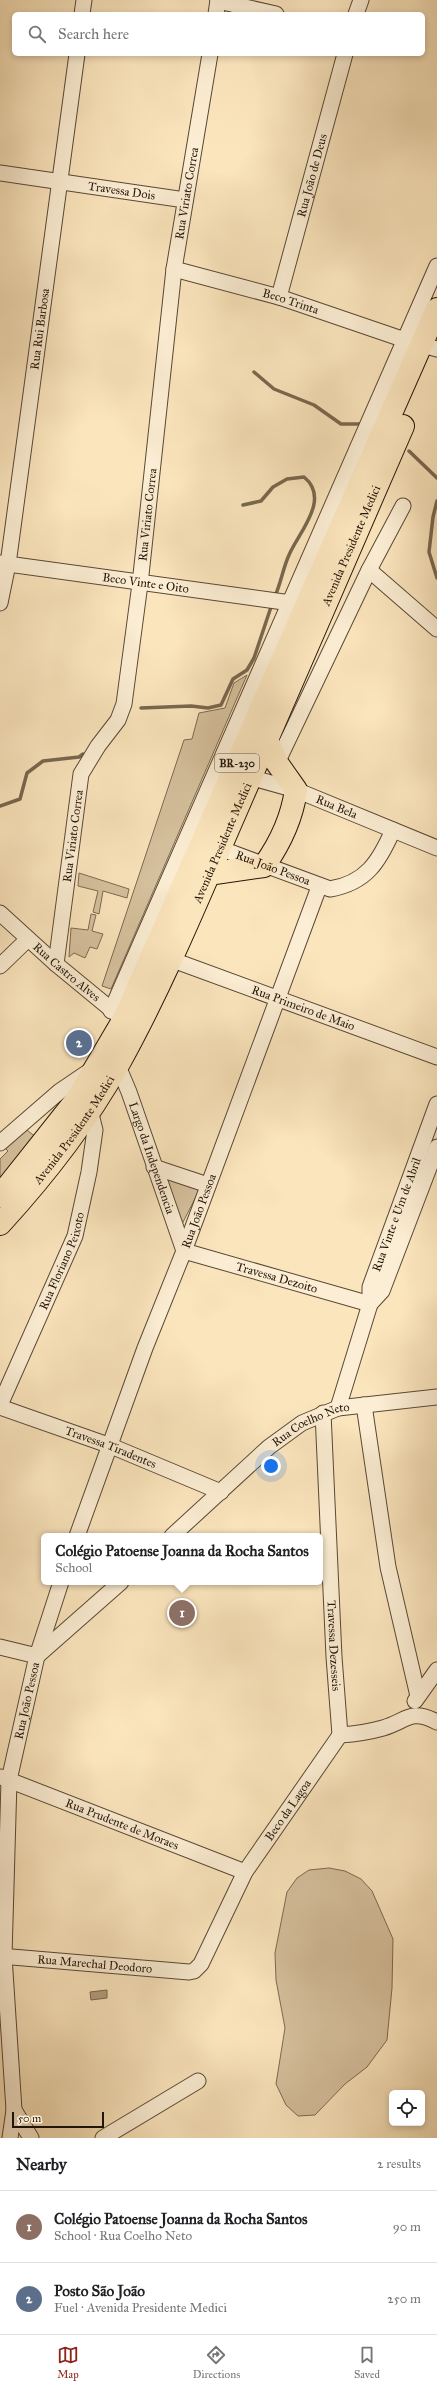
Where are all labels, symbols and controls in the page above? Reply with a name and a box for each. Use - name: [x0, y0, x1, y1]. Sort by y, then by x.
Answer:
- search box: [12, 12, 425, 56]
- icon: search: [26, 23, 48, 45]
- text: Search here: [58, 25, 129, 43]
- street label: Rua João de Deus: [294, 132, 330, 219]
- street label: Rua Viriato Correa: [172, 145, 201, 240]
- street label: Travessa Dois: [87, 179, 156, 203]
- street label: Rua Rui Barbosa: [27, 286, 52, 371]
- street label: Beco Trinta: [261, 286, 321, 317]
- street label: Rua Viriato Correa: [136, 467, 160, 562]
- street label: Avenida Presidente Medici: [318, 482, 384, 609]
- street label: Beco Vinte e Oito: [102, 570, 190, 596]
- road number: BR-230: [215, 754, 259, 772]
- street label: Avenida Presidente Medici: [190, 780, 255, 906]
- street label: Rua Viriato Correa: [60, 788, 86, 883]
- street label: Rua Bela: [314, 792, 360, 822]
- street label: Rua João Pessoa: [234, 848, 313, 888]
- street label: Rua Castro Alves: [30, 940, 103, 1004]
- street label: Rua Primeiro de Maio: [250, 983, 357, 1033]
- pin: 2: [66, 1028, 92, 1058]
- street label: Avenida Presidente Medici: [30, 1073, 118, 1188]
- street label: Largo da Independencia: [126, 1100, 178, 1217]
- street label: Rua Vinte e Um de Abril: [369, 1155, 424, 1273]
- street label: Rua João Pessoa: [179, 1171, 219, 1250]
- street label: Rua Floriano Peixoto: [36, 1211, 87, 1312]
- street label: Travessa Dezoito: [234, 1259, 319, 1296]
- street label: Rua Coelho Neto: [269, 1400, 350, 1449]
- street label: Travessa Tiradentes: [63, 1423, 159, 1471]
- your location: [261, 1456, 281, 1476]
- popup: [41, 1533, 323, 1585]
- text: Colégio Patoense Joanna da Rocha Santos: [55, 1542, 309, 1560]
- text: School: [55, 1560, 92, 1576]
- pin: 1: [169, 1598, 195, 1628]
- street label: Travessa Dezesseis: [324, 1600, 344, 1692]
- street label: Rua João Pessoa: [11, 1660, 43, 1741]
- street label: Beco da Lagoa: [262, 1776, 315, 1843]
- street label: Rua Prudente de Moraes: [63, 1796, 181, 1853]
- street label: Rua Marechal Deodoro: [37, 1952, 153, 1976]
- map controls: [389, 2090, 425, 2126]
- button: locate: [389, 2090, 425, 2126]
- scale bar: [12, 2110, 104, 2129]
- text: 50 m: [18, 2112, 41, 2125]
- text: Nearby: [16, 2154, 67, 2175]
- text: 2 results: [377, 2156, 421, 2172]
- text: Colégio Patoense Joanna da Rocha Santos: [54, 2210, 307, 2228]
- text: 1: [26, 2219, 32, 2235]
- text: 90 m: [393, 2219, 421, 2235]
- text: School · Rua Coelho Neto: [54, 2228, 192, 2244]
- text: Posto São João: [54, 2282, 145, 2300]
- text: 2: [26, 2291, 32, 2307]
- text: 250 m: [387, 2291, 421, 2307]
- text: Fuel · Avenida Presidente Medici: [54, 2300, 227, 2316]
- tab: Map: [57, 2344, 79, 2381]
- tab: Directions: [193, 2344, 240, 2381]
- tab: Saved: [354, 2344, 380, 2381]

